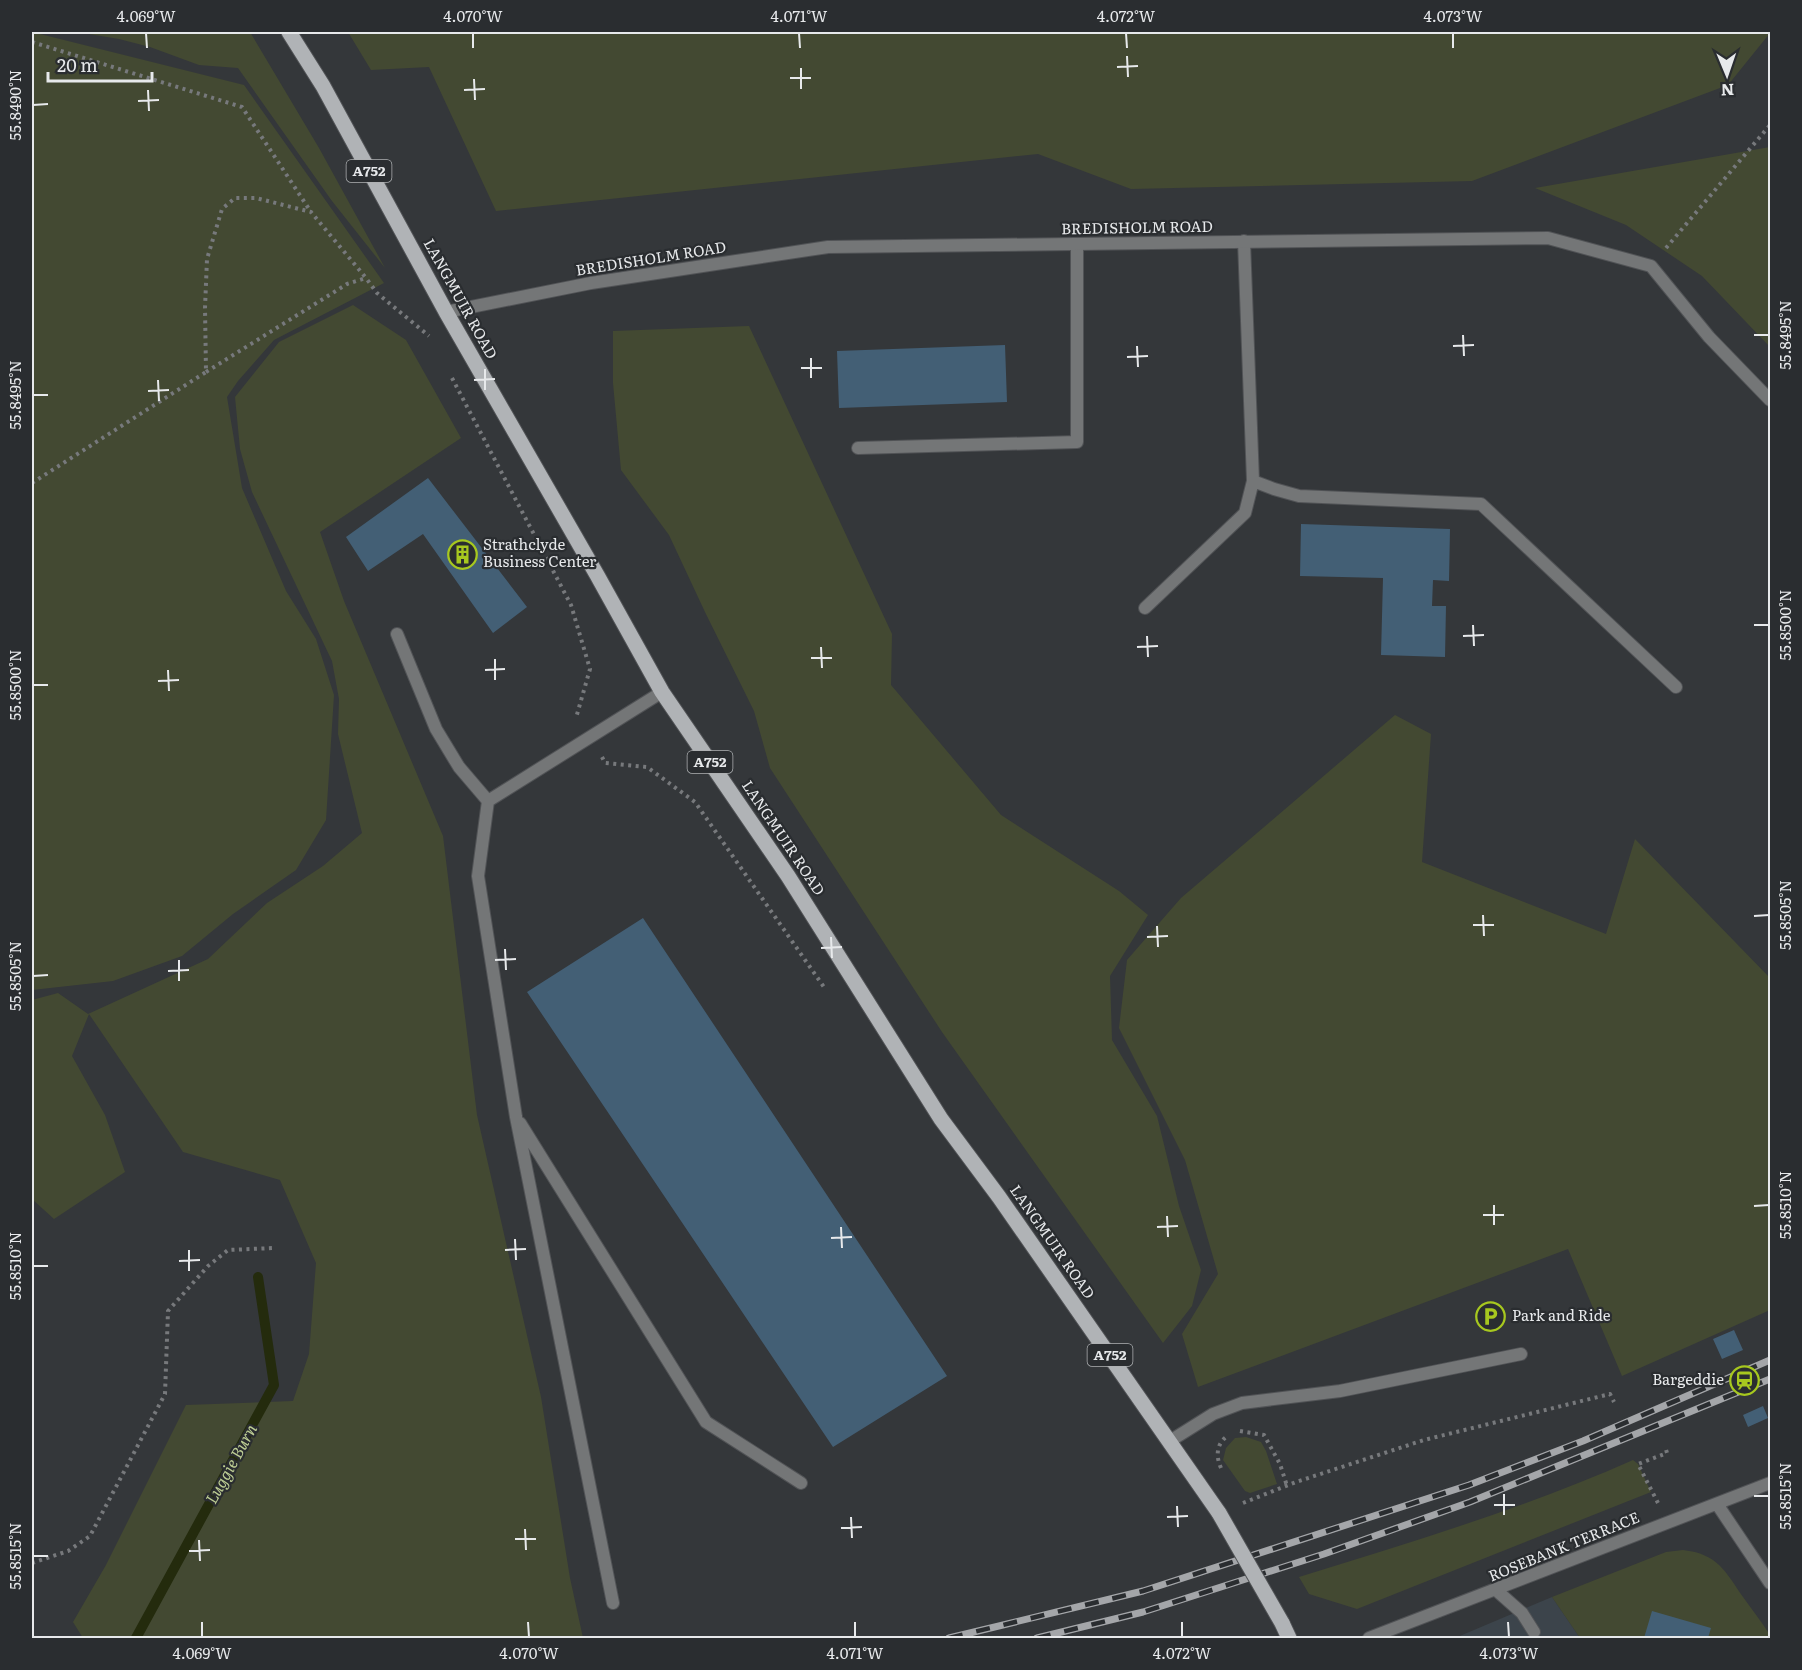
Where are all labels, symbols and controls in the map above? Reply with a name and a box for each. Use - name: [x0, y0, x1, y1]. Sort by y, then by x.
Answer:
- text: 4.069°W: [116, 4, 176, 27]
- text: 4.070°W: [443, 4, 503, 27]
- text: 4.071°W: [771, 4, 828, 27]
- text: 4.072°W: [1097, 4, 1156, 27]
- text: 4.073°W: [1424, 4, 1483, 27]
- scale bar: [48, 45, 152, 83]
- north arrow: [1697, 45, 1757, 105]
- text: 20 m: [57, 51, 98, 78]
- text: 55.8490°N: [3, 70, 26, 140]
- text: N: [1720, 79, 1735, 103]
- road number: A752: [346, 160, 392, 182]
- street label: BREDISHOLM ROAD: [1061, 214, 1213, 239]
- street label: LANGMUIR ROAD: [419, 234, 504, 363]
- street label: BREDISHOLM ROAD: [574, 234, 728, 281]
- text: 55.8495°N: [1773, 300, 1796, 370]
- text: 55.8495°N: [3, 360, 26, 430]
- place label: Strathclyde Business Center: [483, 532, 596, 572]
- building icon: Strathclyde Business Center: [446, 538, 478, 570]
- text: 55.8500°N: [1773, 590, 1796, 660]
- text: 55.8500°N: [3, 650, 26, 720]
- road number: A752: [688, 751, 732, 773]
- street label: LANGMUIR ROAD: [737, 775, 831, 899]
- text: 55.8505°N: [1773, 880, 1796, 950]
- text: 55.8505°N: [3, 941, 26, 1011]
- text: 55.8510°N: [1773, 1171, 1796, 1239]
- street label: LANGMUIR ROAD: [1005, 1179, 1101, 1303]
- text: 55.8510°N: [3, 1232, 26, 1300]
- parking icon: Park and Ride: [1475, 1300, 1507, 1332]
- place label: Park and Ride: [1512, 1303, 1611, 1326]
- road number: A752: [1088, 1344, 1132, 1366]
- station icon: Bargeddie: [1729, 1364, 1761, 1396]
- place label: Bargeddie: [1652, 1367, 1724, 1390]
- water label: Luggie Burn: [198, 1419, 262, 1508]
- text: 55.8515°N: [1773, 1462, 1796, 1530]
- street label: ROSEBANK TERRACE: [1485, 1505, 1642, 1586]
- text: 55.8515°N: [3, 1522, 26, 1590]
- text: 4.069°W: [172, 1641, 232, 1664]
- text: 4.070°W: [499, 1641, 559, 1664]
- text: 4.071°W: [827, 1641, 884, 1664]
- text: 4.072°W: [1153, 1641, 1212, 1664]
- text: 4.073°W: [1480, 1641, 1539, 1664]

